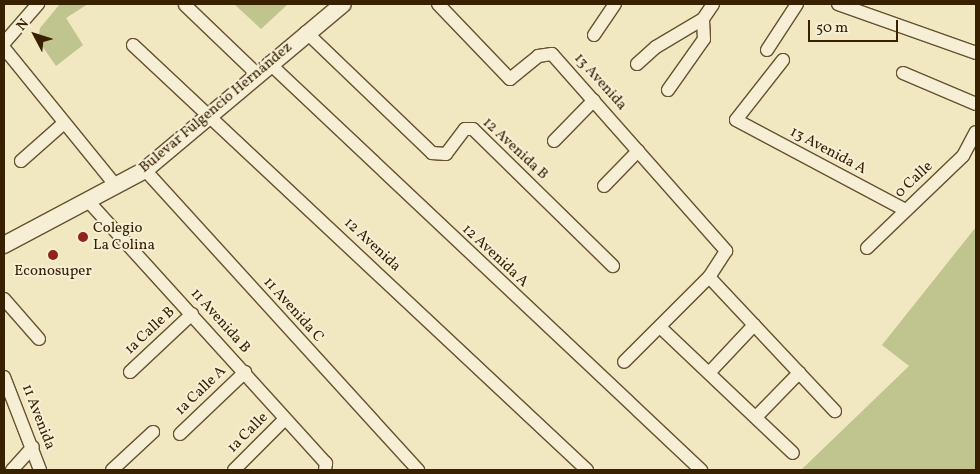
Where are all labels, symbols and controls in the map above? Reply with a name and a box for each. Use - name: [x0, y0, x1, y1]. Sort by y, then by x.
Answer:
- north arrow: [10, 10, 60, 60]
- scale bar: [810, 10, 900, 42]
- text: N: [13, 15, 34, 35]
- text: 50 m: [816, 18, 848, 39]
- street label: Bulevar Fulgencio Hernández: [136, 39, 296, 177]
- street label: 13 Avenida: [570, 50, 630, 114]
- street label: 12 Avenida B: [478, 114, 552, 184]
- street label: 13 Avenida A: [787, 123, 869, 179]
- street label: 0 Calle: [891, 158, 937, 202]
- street label: 12 Avenida: [340, 214, 404, 276]
- place label: Colegio La Colina: [93, 219, 155, 254]
- street label: 12 Avenida A: [458, 221, 532, 291]
- marker: Colegio La Colina: [77, 231, 89, 243]
- marker: Econosuper: [47, 249, 59, 261]
- place label: Econosuper: [14, 263, 92, 281]
- street label: 11 Avenida C: [259, 274, 327, 346]
- street label: 11 Avenida B: [186, 285, 254, 357]
- street label: 1a Calle B: [121, 303, 179, 359]
- street label: 1a Calle A: [172, 363, 230, 419]
- street label: 11 Avenida: [17, 382, 59, 452]
- street label: 1a Calle: [224, 409, 272, 457]

